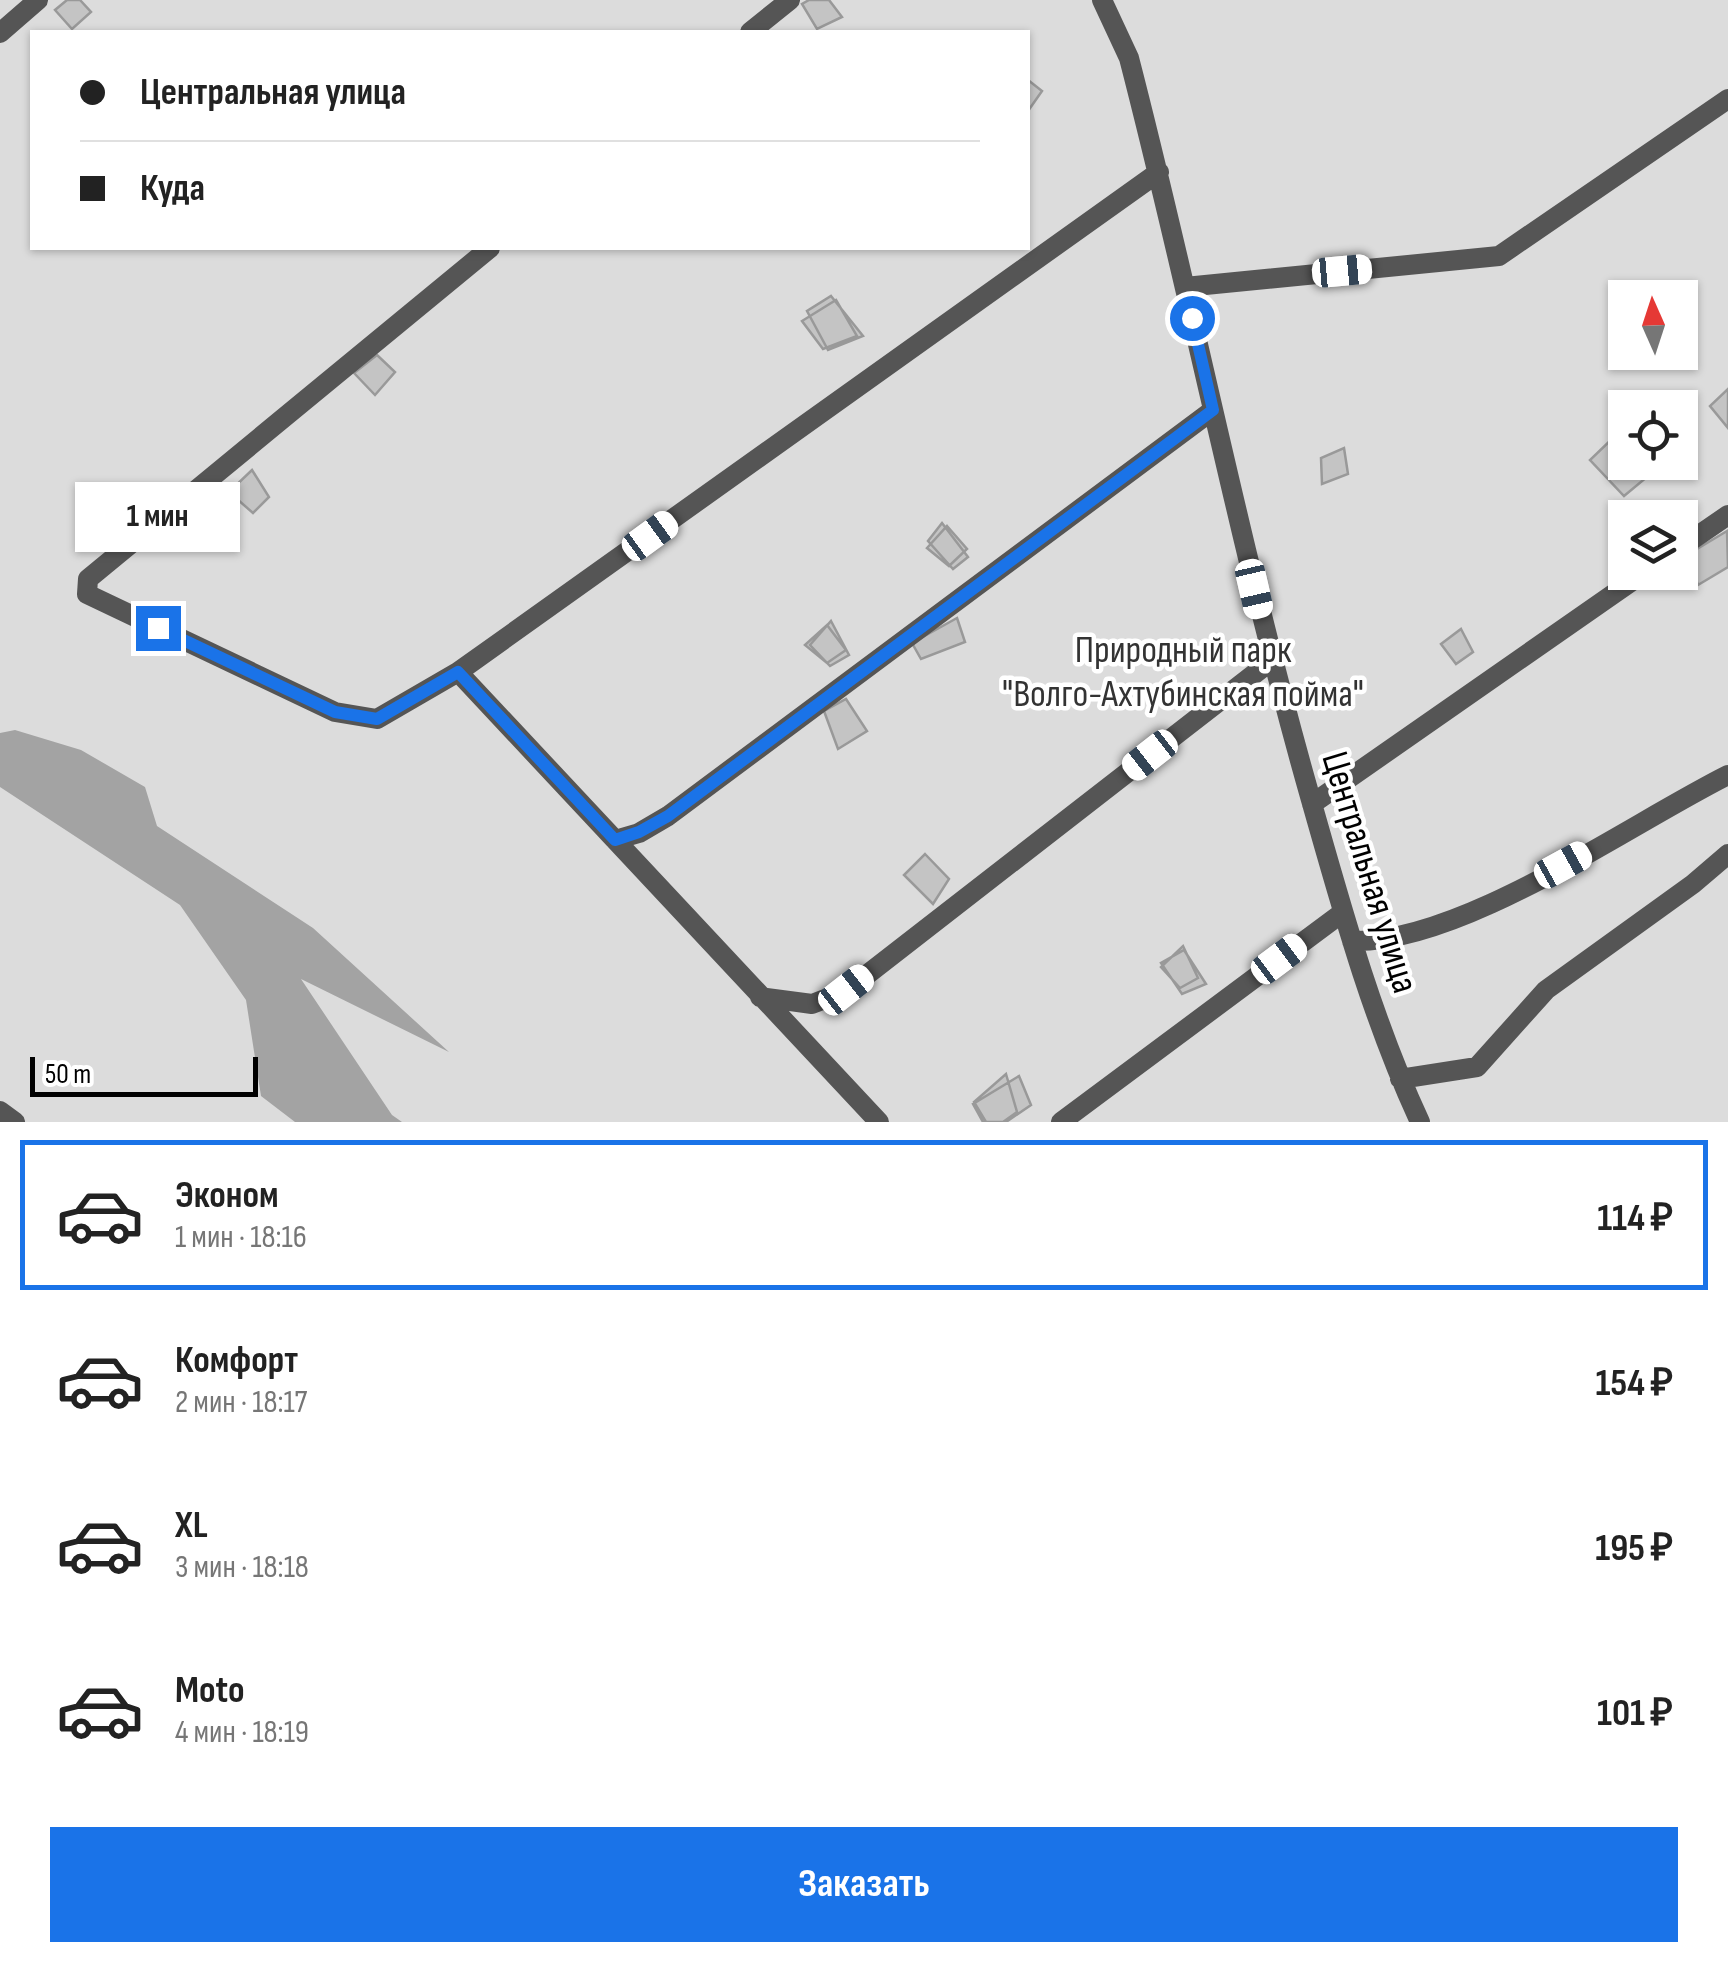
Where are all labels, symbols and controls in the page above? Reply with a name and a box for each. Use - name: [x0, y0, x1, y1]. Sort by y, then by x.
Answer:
- text: Центральная улица: [140, 70, 406, 115]
- text: Куда: [140, 166, 205, 211]
- car: [1311, 253, 1373, 289]
- north arrow: [1608, 280, 1698, 370]
- map controls: [1608, 280, 1698, 590]
- route start: [1170, 296, 1215, 341]
- button: locate: [1608, 390, 1698, 480]
- callout: 1 мин: [76, 483, 240, 553]
- text: 1 мин: [126, 497, 189, 536]
- button: layers: [1608, 500, 1698, 590]
- car: [617, 506, 683, 566]
- car: [1233, 556, 1275, 622]
- route end: [136, 606, 181, 651]
- park label: Природный парк "Волго-Ахтубинская пойма": [1002, 628, 1364, 717]
- car: [1117, 725, 1183, 785]
- street label: Центральная улица: [1312, 746, 1428, 998]
- car: [1529, 837, 1597, 893]
- car: [1246, 929, 1312, 989]
- car: [813, 960, 879, 1020]
- scale bar: [30, 1052, 258, 1096]
- text: 50 m: [45, 1058, 91, 1091]
- icon: car: [55, 1170, 145, 1260]
- text: Эконом: [175, 1173, 279, 1218]
- text: 114 ₽: [1597, 1196, 1673, 1241]
- text: 1 мин · 18:16: [175, 1218, 307, 1257]
- icon: car: [55, 1335, 145, 1425]
- text: Комфорт: [175, 1338, 298, 1383]
- text: 154 ₽: [1596, 1361, 1673, 1406]
- text: 2 мин · 18:17: [175, 1383, 307, 1422]
- icon: car: [55, 1500, 145, 1590]
- text: XL: [175, 1503, 208, 1548]
- text: 195 ₽: [1595, 1526, 1673, 1571]
- text: 3 мин · 18:18: [175, 1548, 309, 1587]
- icon: car: [55, 1665, 145, 1755]
- text: Moto: [175, 1668, 245, 1713]
- text: 101 ₽: [1597, 1691, 1673, 1736]
- text: 4 мин · 18:19: [175, 1713, 309, 1752]
- button: Заказать: [50, 1827, 1678, 1942]

